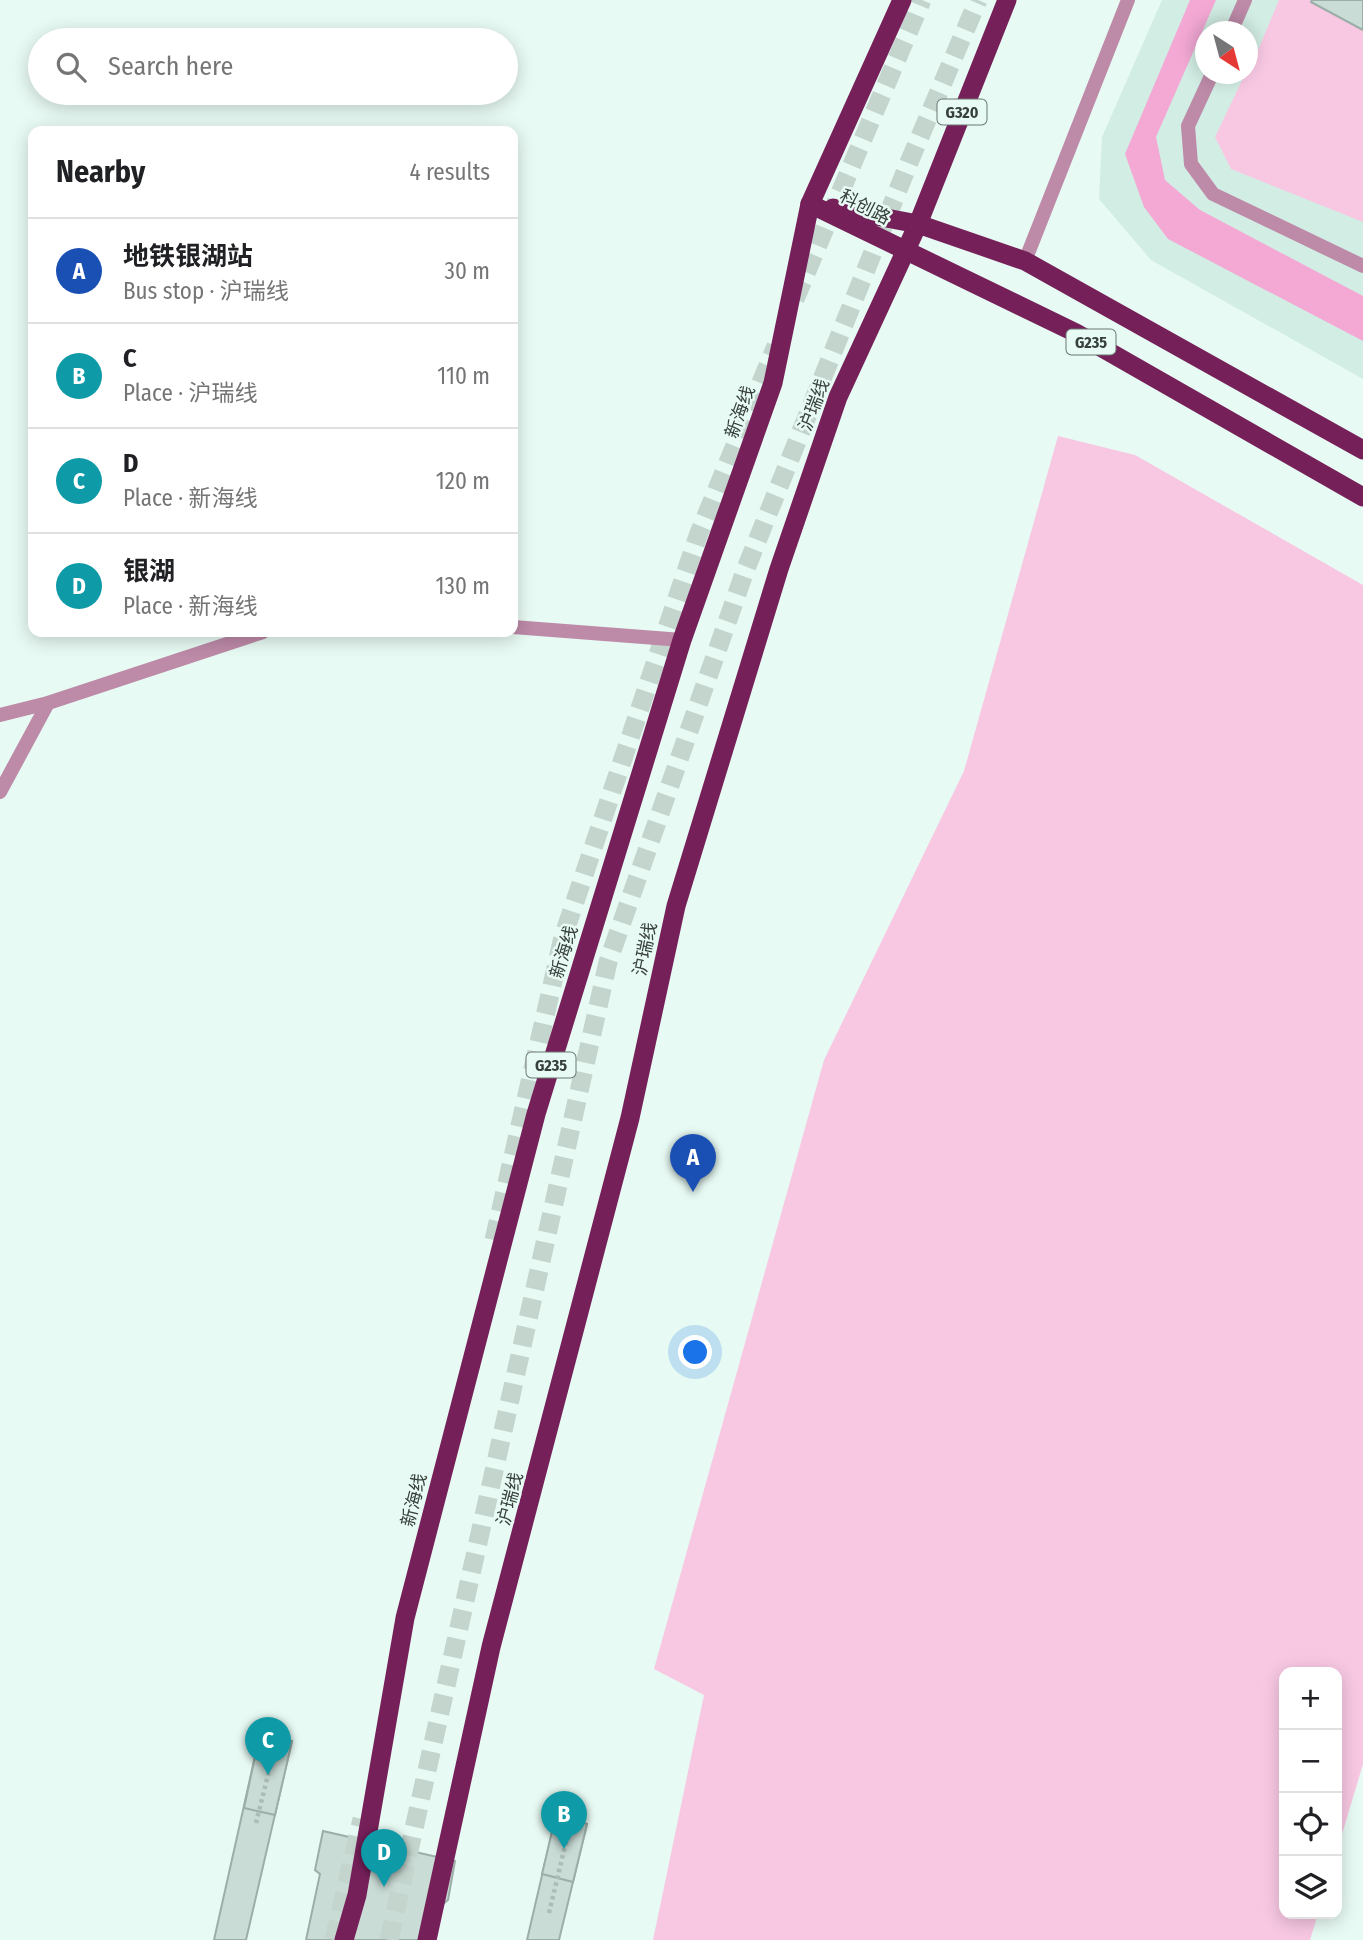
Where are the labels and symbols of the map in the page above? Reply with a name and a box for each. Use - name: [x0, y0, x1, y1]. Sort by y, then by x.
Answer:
- north arrow: [1195, 21, 1258, 84]
- road number: G320: [937, 100, 986, 124]
- street label: 科创路: [836, 185, 894, 229]
- road number: G235: [1066, 330, 1116, 354]
- street label: 沪瑞线: [794, 376, 834, 434]
- street label: 新海线: [720, 383, 760, 441]
- street label: 沪瑞线: [629, 920, 661, 978]
- street label: 新海线: [546, 923, 582, 981]
- road number: G235: [526, 1052, 576, 1078]
- pin: A: [670, 1134, 716, 1192]
- your location: [678, 1335, 712, 1369]
- street label: 沪瑞线: [492, 1470, 528, 1528]
- street label: 新海线: [397, 1471, 431, 1529]
- pin: C: [245, 1717, 291, 1775]
- pin: B: [541, 1791, 587, 1849]
- pin: D: [361, 1829, 407, 1887]

